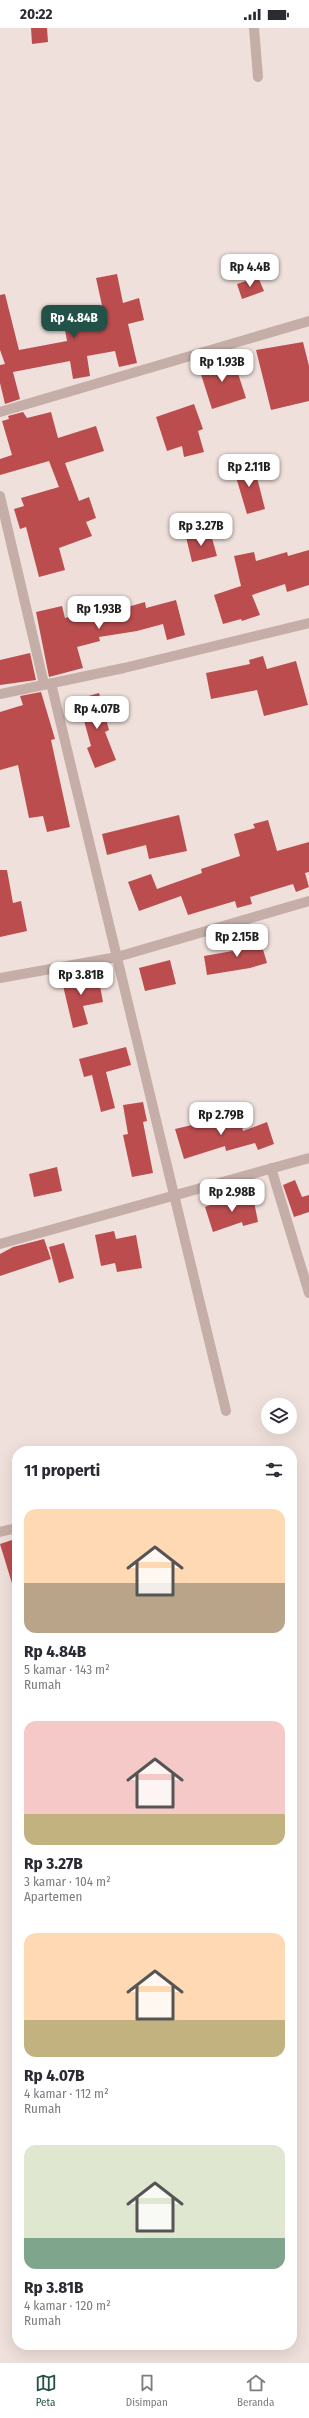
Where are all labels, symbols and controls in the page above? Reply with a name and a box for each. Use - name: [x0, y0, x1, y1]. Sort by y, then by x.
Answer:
- text: 20:22: [20, 5, 52, 23]
- pin: Rp 4.4B: [213, 254, 287, 288]
- text: Rp 4.4B: [230, 259, 270, 274]
- pin: Rp 4.84B: [33, 305, 115, 339]
- text: Rp 4.84B: [50, 310, 98, 325]
- pin: Rp 1.93B: [181, 349, 263, 383]
- text: Rp 1.93B: [199, 354, 245, 369]
- pin: Rp 2.11B: [208, 454, 290, 488]
- text: Rp 2.11B: [228, 459, 270, 474]
- pin: Rp 3.27B: [160, 513, 242, 547]
- text: Rp 3.27B: [179, 518, 223, 533]
- pin: Rp 1.93B: [58, 596, 140, 630]
- text: Rp 1.93B: [76, 601, 122, 616]
- pin: Rp 4.07B: [56, 696, 138, 730]
- text: Rp 4.07B: [74, 701, 120, 716]
- pin: Rp 2.15B: [196, 924, 278, 958]
- text: Rp 2.15B: [215, 929, 259, 944]
- pin: Rp 3.81B: [40, 962, 122, 996]
- text: Rp 3.81B: [58, 967, 104, 982]
- pin: Rp 2.79B: [180, 1102, 262, 1136]
- text: Rp 2.79B: [198, 1107, 244, 1122]
- pin: Rp 2.98B: [191, 1179, 273, 1213]
- text: Rp 2.98B: [209, 1184, 255, 1199]
- map controls: [261, 1398, 297, 1434]
- button: layers: [261, 1398, 297, 1434]
- icon: filters: [263, 1459, 285, 1481]
- text: 11 properti: [24, 1460, 100, 1481]
- icon: home: [119, 1535, 191, 1607]
- text: Rp 4.84B: [24, 1641, 86, 1662]
- text: 5 kamar · 143 m²: [24, 1662, 110, 1677]
- text: Rumah: [24, 1677, 61, 1692]
- icon: home: [119, 1747, 191, 1819]
- text: Rp 3.27B: [24, 1853, 83, 1874]
- text: 3 kamar · 104 m²: [24, 1874, 111, 1889]
- text: Apartemen: [24, 1889, 82, 1904]
- icon: home: [119, 1959, 191, 2031]
- text: Rp 4.07B: [24, 2065, 84, 2086]
- text: 4 kamar · 112 m²: [24, 2086, 109, 2101]
- text: Rumah: [24, 2101, 61, 2116]
- icon: home: [119, 2171, 191, 2243]
- text: Rp 3.81B: [24, 2277, 84, 2298]
- text: 4 kamar · 120 m²: [24, 2298, 111, 2313]
- text: Rumah: [24, 2313, 61, 2328]
- tab: Peta: [35, 2372, 57, 2409]
- tab: Disimpan: [126, 2372, 168, 2409]
- tab: Beranda: [237, 2372, 274, 2409]

